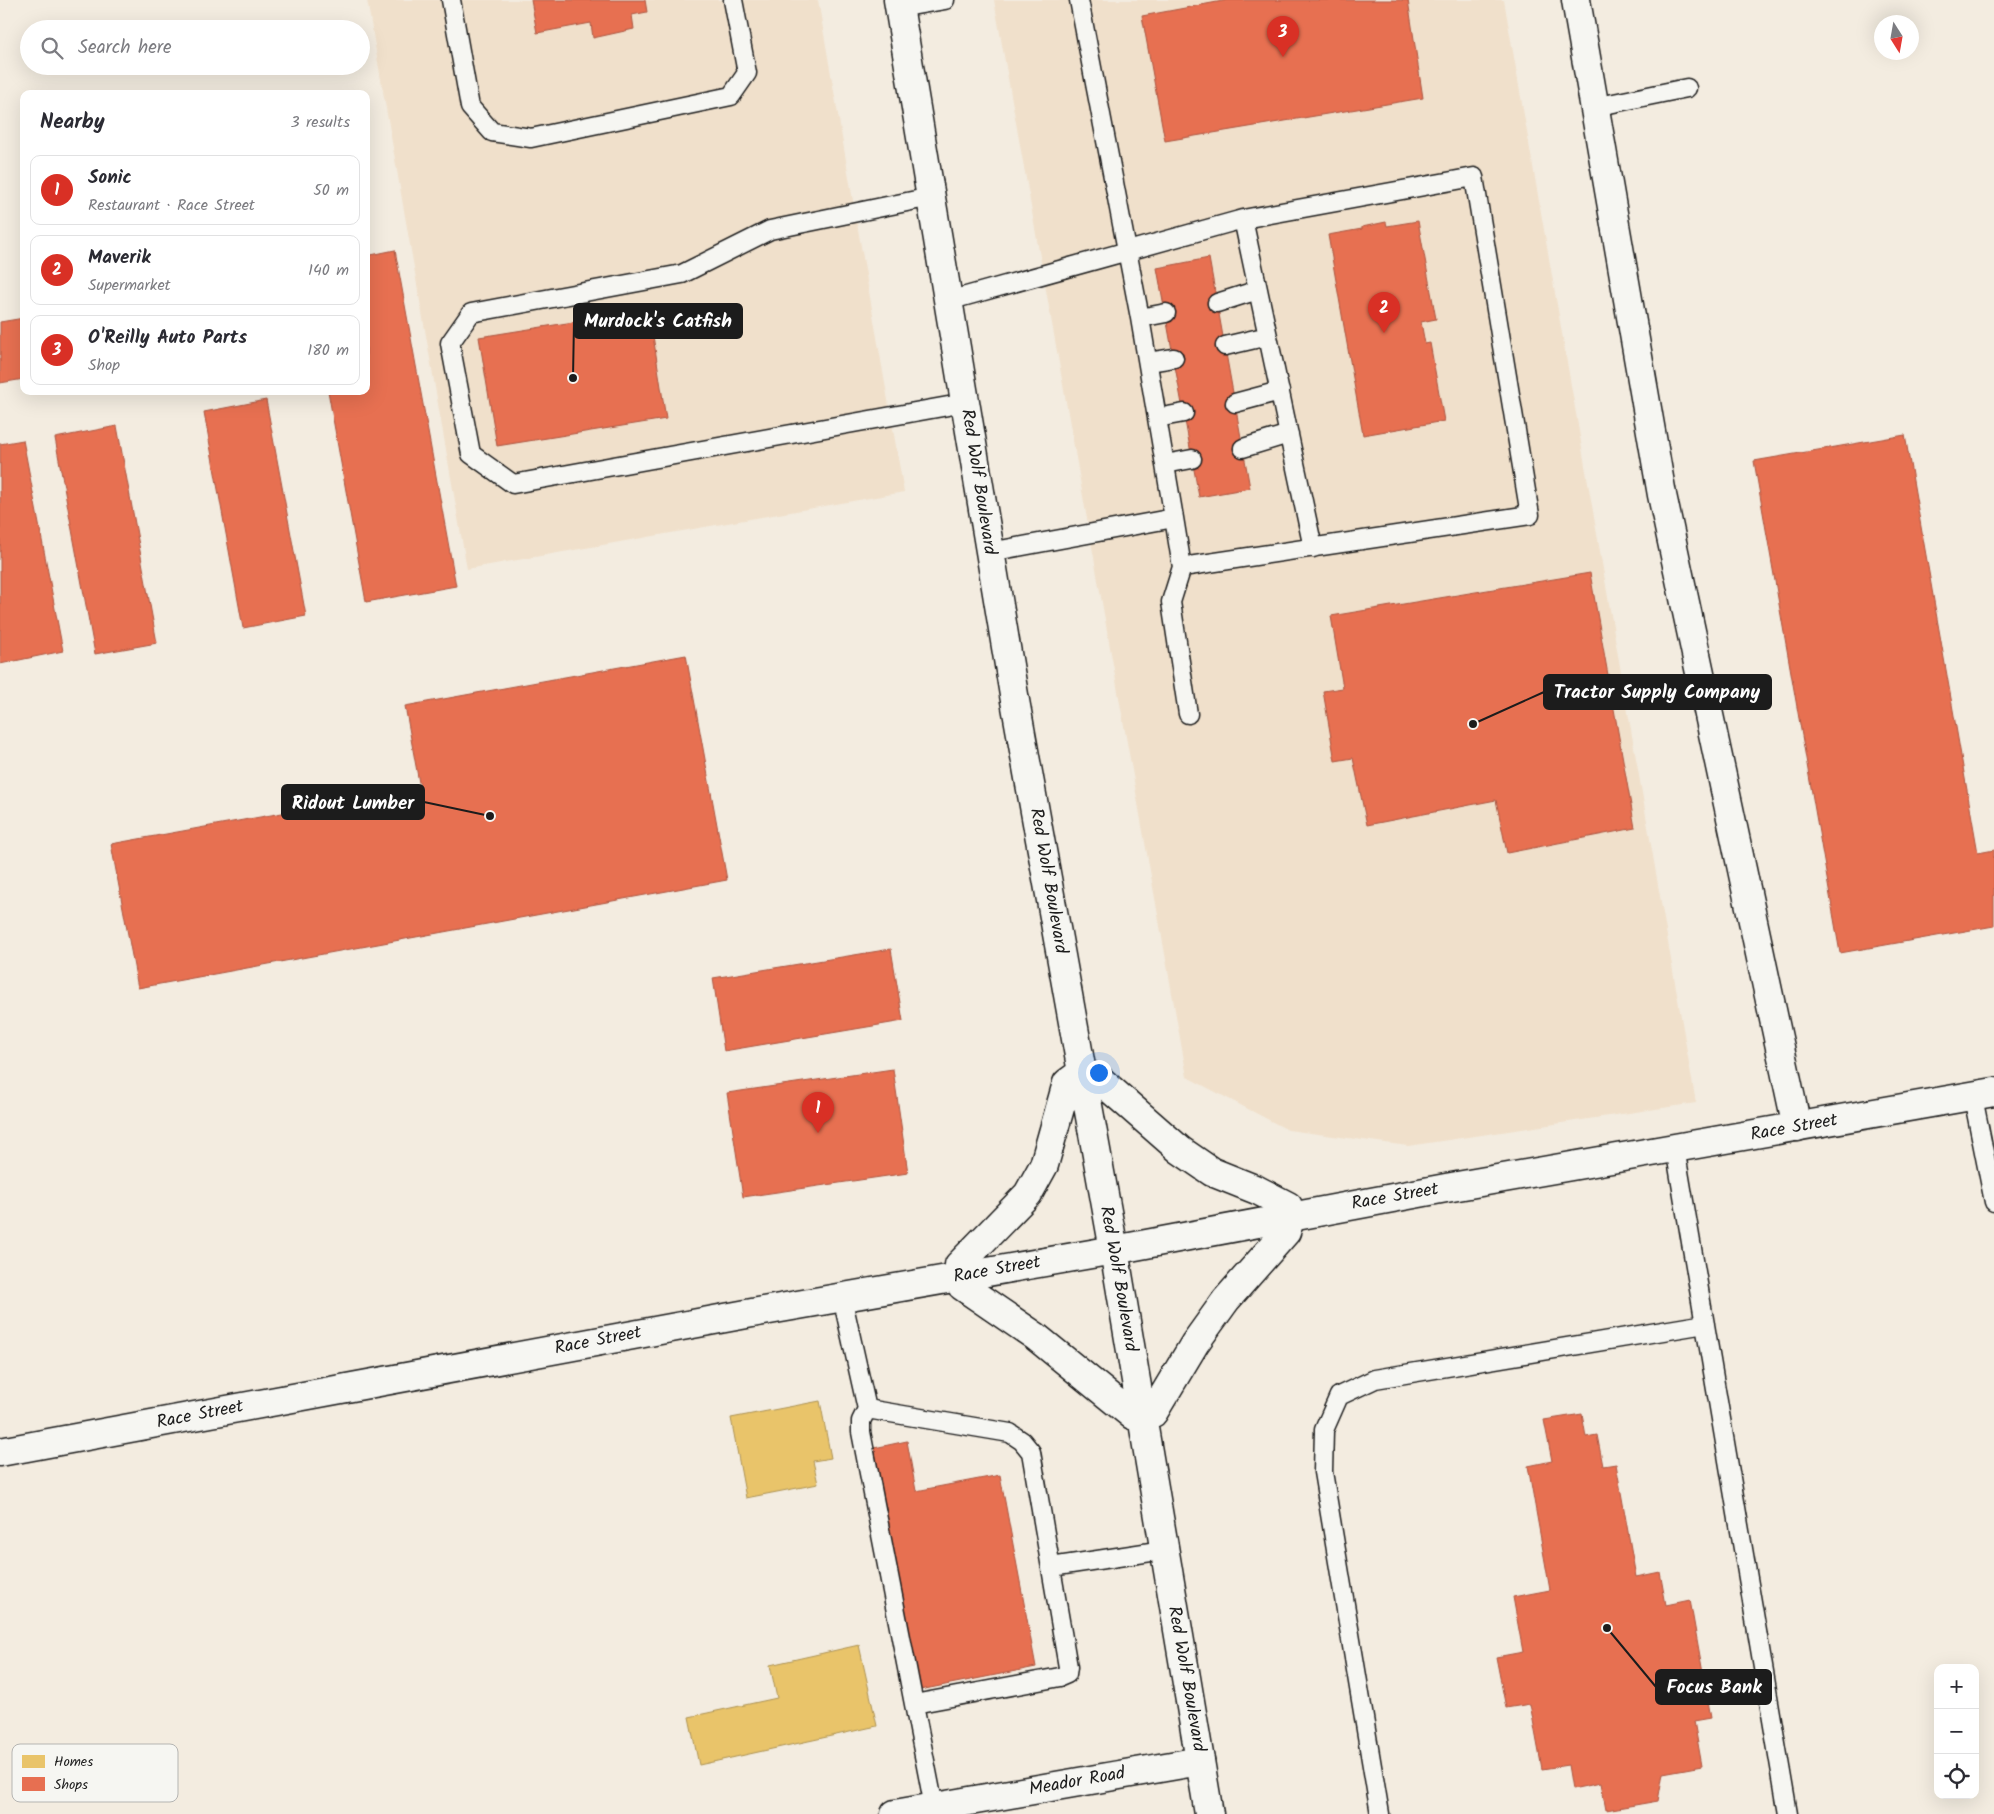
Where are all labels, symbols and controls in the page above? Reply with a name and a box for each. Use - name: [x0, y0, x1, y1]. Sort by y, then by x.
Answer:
- north arrow: [1874, 15, 1919, 60]
- pin: 3: [1267, 16, 1299, 57]
- search box: [20, 20, 370, 75]
- text: Search here: [78, 33, 172, 63]
- icon: search: [38, 34, 66, 62]
- text: Nearby: [40, 106, 105, 139]
- text: 3 results: [291, 110, 350, 135]
- text: Sonic: [88, 163, 132, 193]
- text: 1: [55, 178, 59, 203]
- text: 50 m: [313, 178, 349, 203]
- text: Restaurant · Race Street: [88, 193, 255, 218]
- text: Maverik: [88, 243, 151, 273]
- text: 2: [52, 258, 62, 283]
- text: 140 m: [308, 258, 349, 283]
- text: Supermarket: [88, 273, 171, 298]
- pin: 2: [1368, 292, 1400, 333]
- callout: Murdock's Catfish: [574, 304, 742, 338]
- text: Murdock's Catfish: [584, 307, 732, 337]
- text: O'Reilly Auto Parts: [88, 323, 247, 353]
- text: 3: [53, 338, 61, 363]
- text: 180 m: [307, 338, 349, 363]
- text: Shop: [88, 353, 120, 378]
- street label: Red Wolf Boulevard: [952, 407, 1004, 558]
- callout: Tractor Supply Company: [1544, 675, 1771, 709]
- text: Tractor Supply Company: [1554, 678, 1760, 708]
- callout: Ridout Lumber: [282, 785, 424, 819]
- text: Ridout Lumber: [292, 789, 415, 819]
- street label: Red Wolf Boulevard: [1021, 806, 1075, 957]
- your location: [1086, 1060, 1112, 1086]
- pin: 1: [802, 1092, 834, 1133]
- street label: Race Street: [1748, 1106, 1841, 1150]
- street label: Race Street: [1349, 1175, 1442, 1219]
- street label: Red Wolf Boulevard: [1091, 1204, 1145, 1355]
- street label: Race Street: [951, 1248, 1044, 1292]
- street label: Race Street: [552, 1318, 645, 1364]
- street label: Race Street: [154, 1392, 247, 1438]
- street label: Red Wolf Boulevard: [1159, 1604, 1213, 1755]
- map controls: [1934, 1664, 1979, 1799]
- button: +: [1934, 1664, 1979, 1709]
- callout: Focus Bank: [1656, 1670, 1771, 1704]
- text: Focus Bank: [1666, 1673, 1762, 1703]
- button: −: [1934, 1709, 1979, 1754]
- legend: [12, 1744, 178, 1802]
- text: Homes: [54, 1751, 93, 1773]
- button: locate: [1934, 1754, 1979, 1799]
- street label: Meador Road: [1027, 1759, 1128, 1805]
- text: Shops: [54, 1774, 88, 1796]

